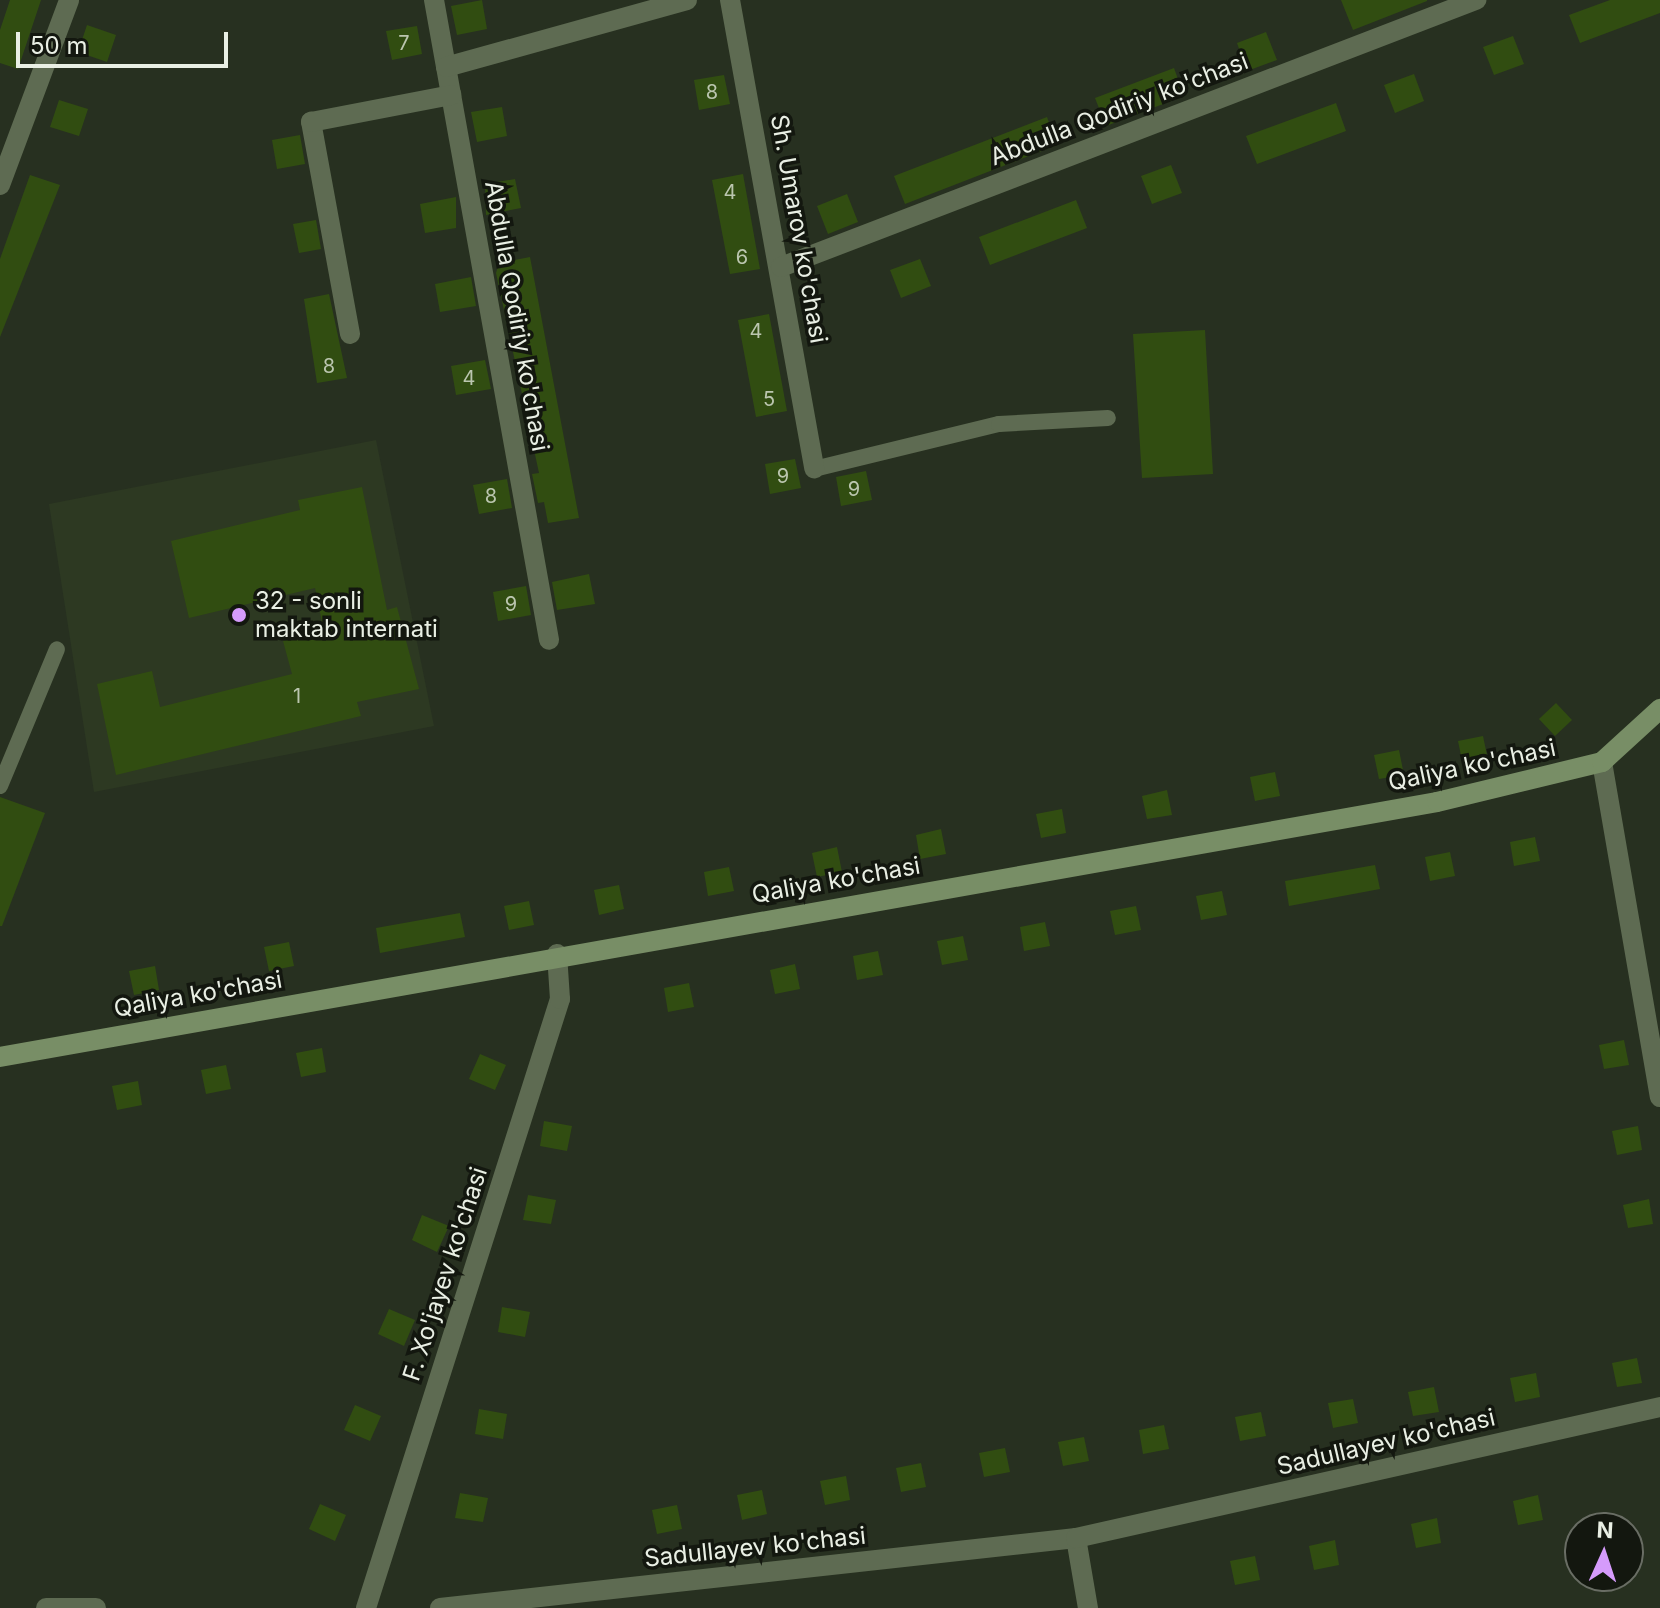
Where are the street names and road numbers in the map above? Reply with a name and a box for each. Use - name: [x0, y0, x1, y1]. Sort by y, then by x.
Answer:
- street label: Abdulla Qodiriy ko'chasi: [986, 46, 1252, 172]
- street label: Sh. Umarov ko'chasi: [765, 112, 833, 346]
- street label: Abdulla Qodiriy ko'chasi: [479, 179, 555, 453]
- street label: Qaliya ko'chasi: [1386, 733, 1558, 797]
- street label: Qaliya ko'chasi: [750, 851, 922, 909]
- street label: Qaliya ko'chasi: [112, 965, 284, 1023]
- street label: F. Xo'jayev ko'chasi: [397, 1163, 493, 1385]
- street label: Sadullayev ko'chasi: [1274, 1403, 1498, 1481]
- street label: Sadullayev ko'chasi: [643, 1521, 867, 1573]

